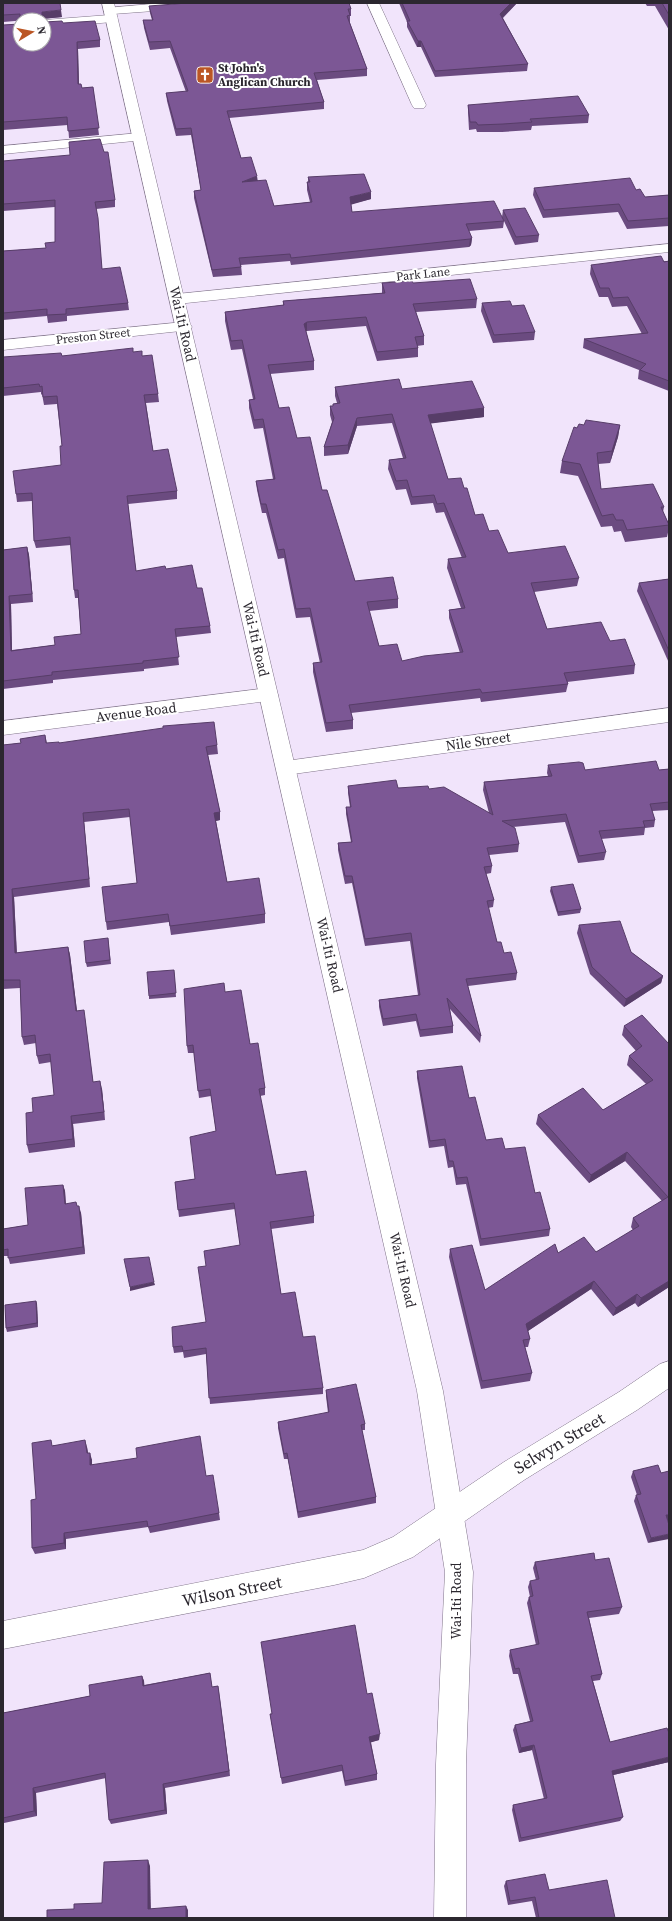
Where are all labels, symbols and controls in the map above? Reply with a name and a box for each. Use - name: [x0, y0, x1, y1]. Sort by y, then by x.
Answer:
- north arrow: [12, 12, 52, 52]
- text: N: [33, 25, 49, 36]
- place label: St John's Anglican Church: [218, 60, 311, 90]
- church icon: St John's Anglican Church: [195, 65, 215, 85]
- street label: Park Lane: [395, 263, 451, 285]
- street label: Wai-Iti Road: [165, 284, 201, 364]
- street label: Preston Street: [55, 324, 131, 348]
- street label: Wai-Iti Road: [238, 599, 274, 679]
- street label: Avenue Road: [95, 697, 177, 727]
- street label: Nile Street: [444, 726, 512, 755]
- street label: Wai-Iti Road: [312, 915, 348, 995]
- street label: Wai-Iti Road: [385, 1230, 421, 1310]
- street label: Selwyn Street: [509, 1406, 609, 1480]
- street label: Wai-Iti Road: [446, 1562, 466, 1639]
- street label: Wilson Street: [180, 1569, 284, 1612]

